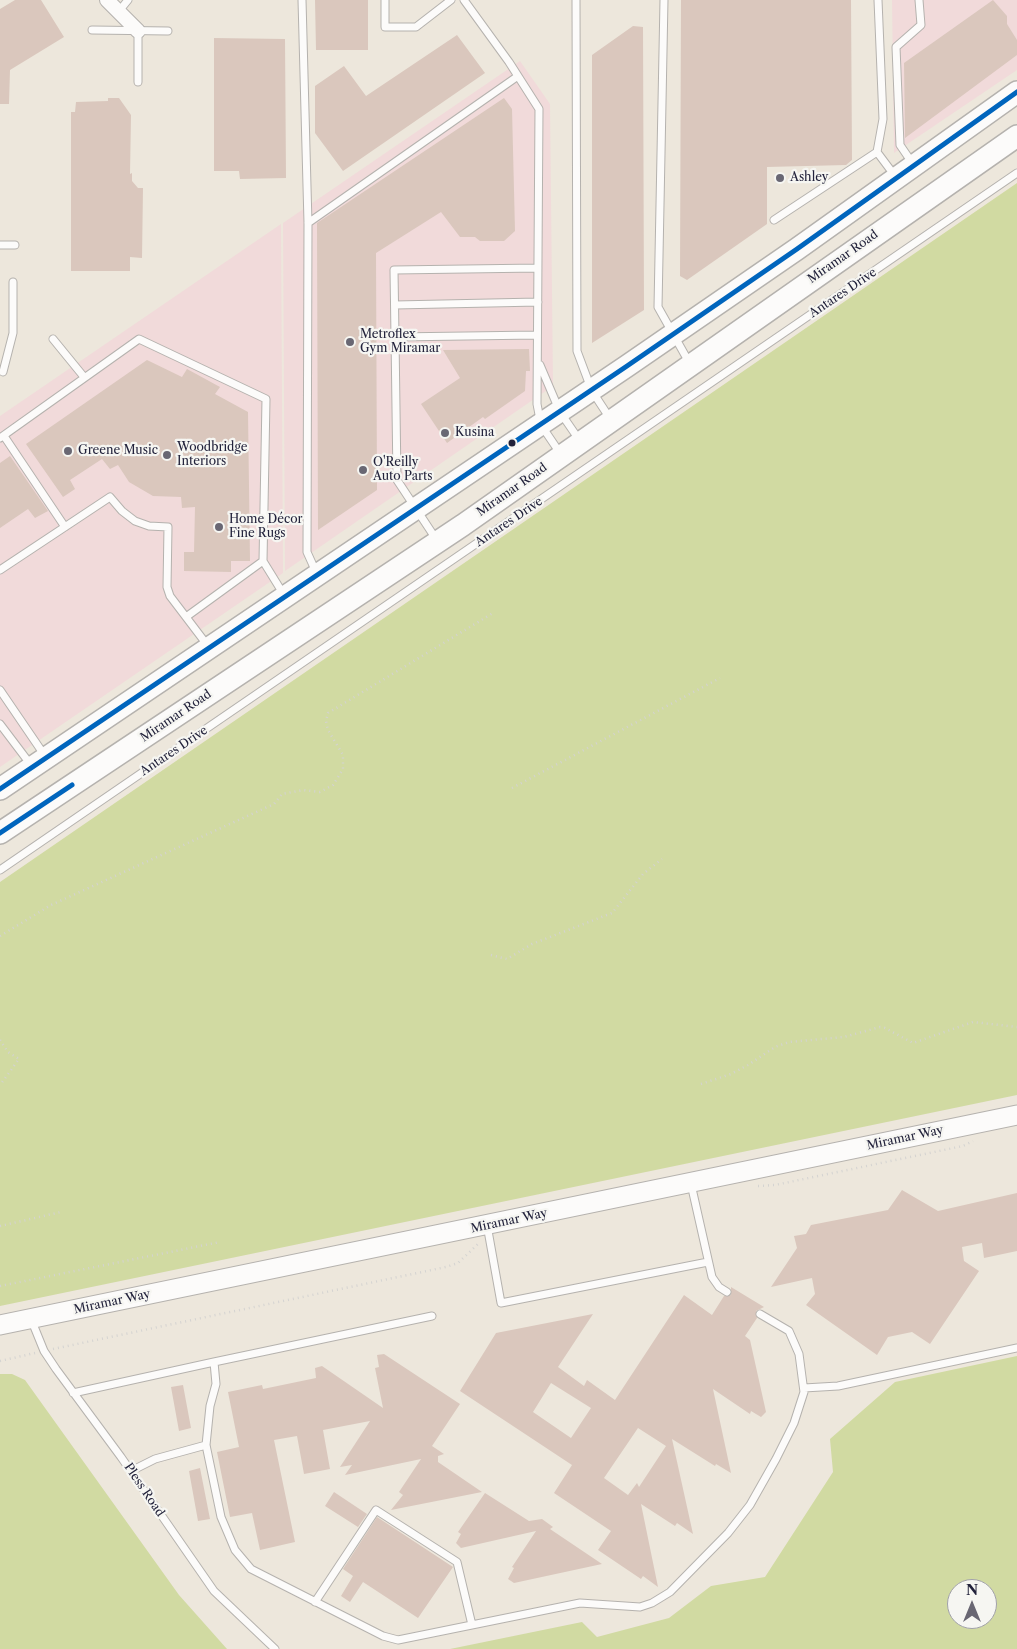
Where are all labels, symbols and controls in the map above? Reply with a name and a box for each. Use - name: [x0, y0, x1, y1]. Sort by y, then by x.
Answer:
- place label: Ashley: [790, 171, 828, 185]
- marker: Ashley: [774, 172, 786, 184]
- street label: Miramar Road: [805, 227, 881, 287]
- street label: Antares Drive: [807, 265, 879, 321]
- place label: Metroflex Gym Miramar: [360, 328, 440, 356]
- marker: Metroflex Gym Miramar: [344, 336, 356, 348]
- place label: Kusina: [455, 426, 494, 440]
- marker: Kusina: [439, 427, 451, 439]
- unlabelled marker: [507, 438, 517, 448]
- place label: Woodbridge Interiors: [177, 441, 247, 469]
- place label: Greene Music: [78, 444, 158, 458]
- marker: Greene Music: [62, 445, 74, 457]
- marker: Woodbridge Interiors: [161, 449, 173, 461]
- place label: O'Reilly Auto Parts: [373, 456, 433, 484]
- street label: Miramar Road: [474, 460, 550, 520]
- marker: O'Reilly Auto Parts: [357, 464, 369, 476]
- street label: Antares Drive: [473, 494, 545, 550]
- place label: Home Décor Fine Rugs: [229, 513, 303, 541]
- marker: Home Décor Fine Rugs: [213, 521, 225, 533]
- street label: Miramar Road: [138, 687, 214, 745]
- street label: Antares Drive: [138, 723, 210, 779]
- street label: Miramar Way: [866, 1123, 944, 1153]
- street label: Miramar Way: [470, 1206, 548, 1236]
- street label: Miramar Way: [73, 1287, 151, 1317]
- street label: Pless Road: [121, 1460, 167, 1520]
- north arrow: [947, 1579, 997, 1629]
- text: N: [966, 1581, 978, 1599]

